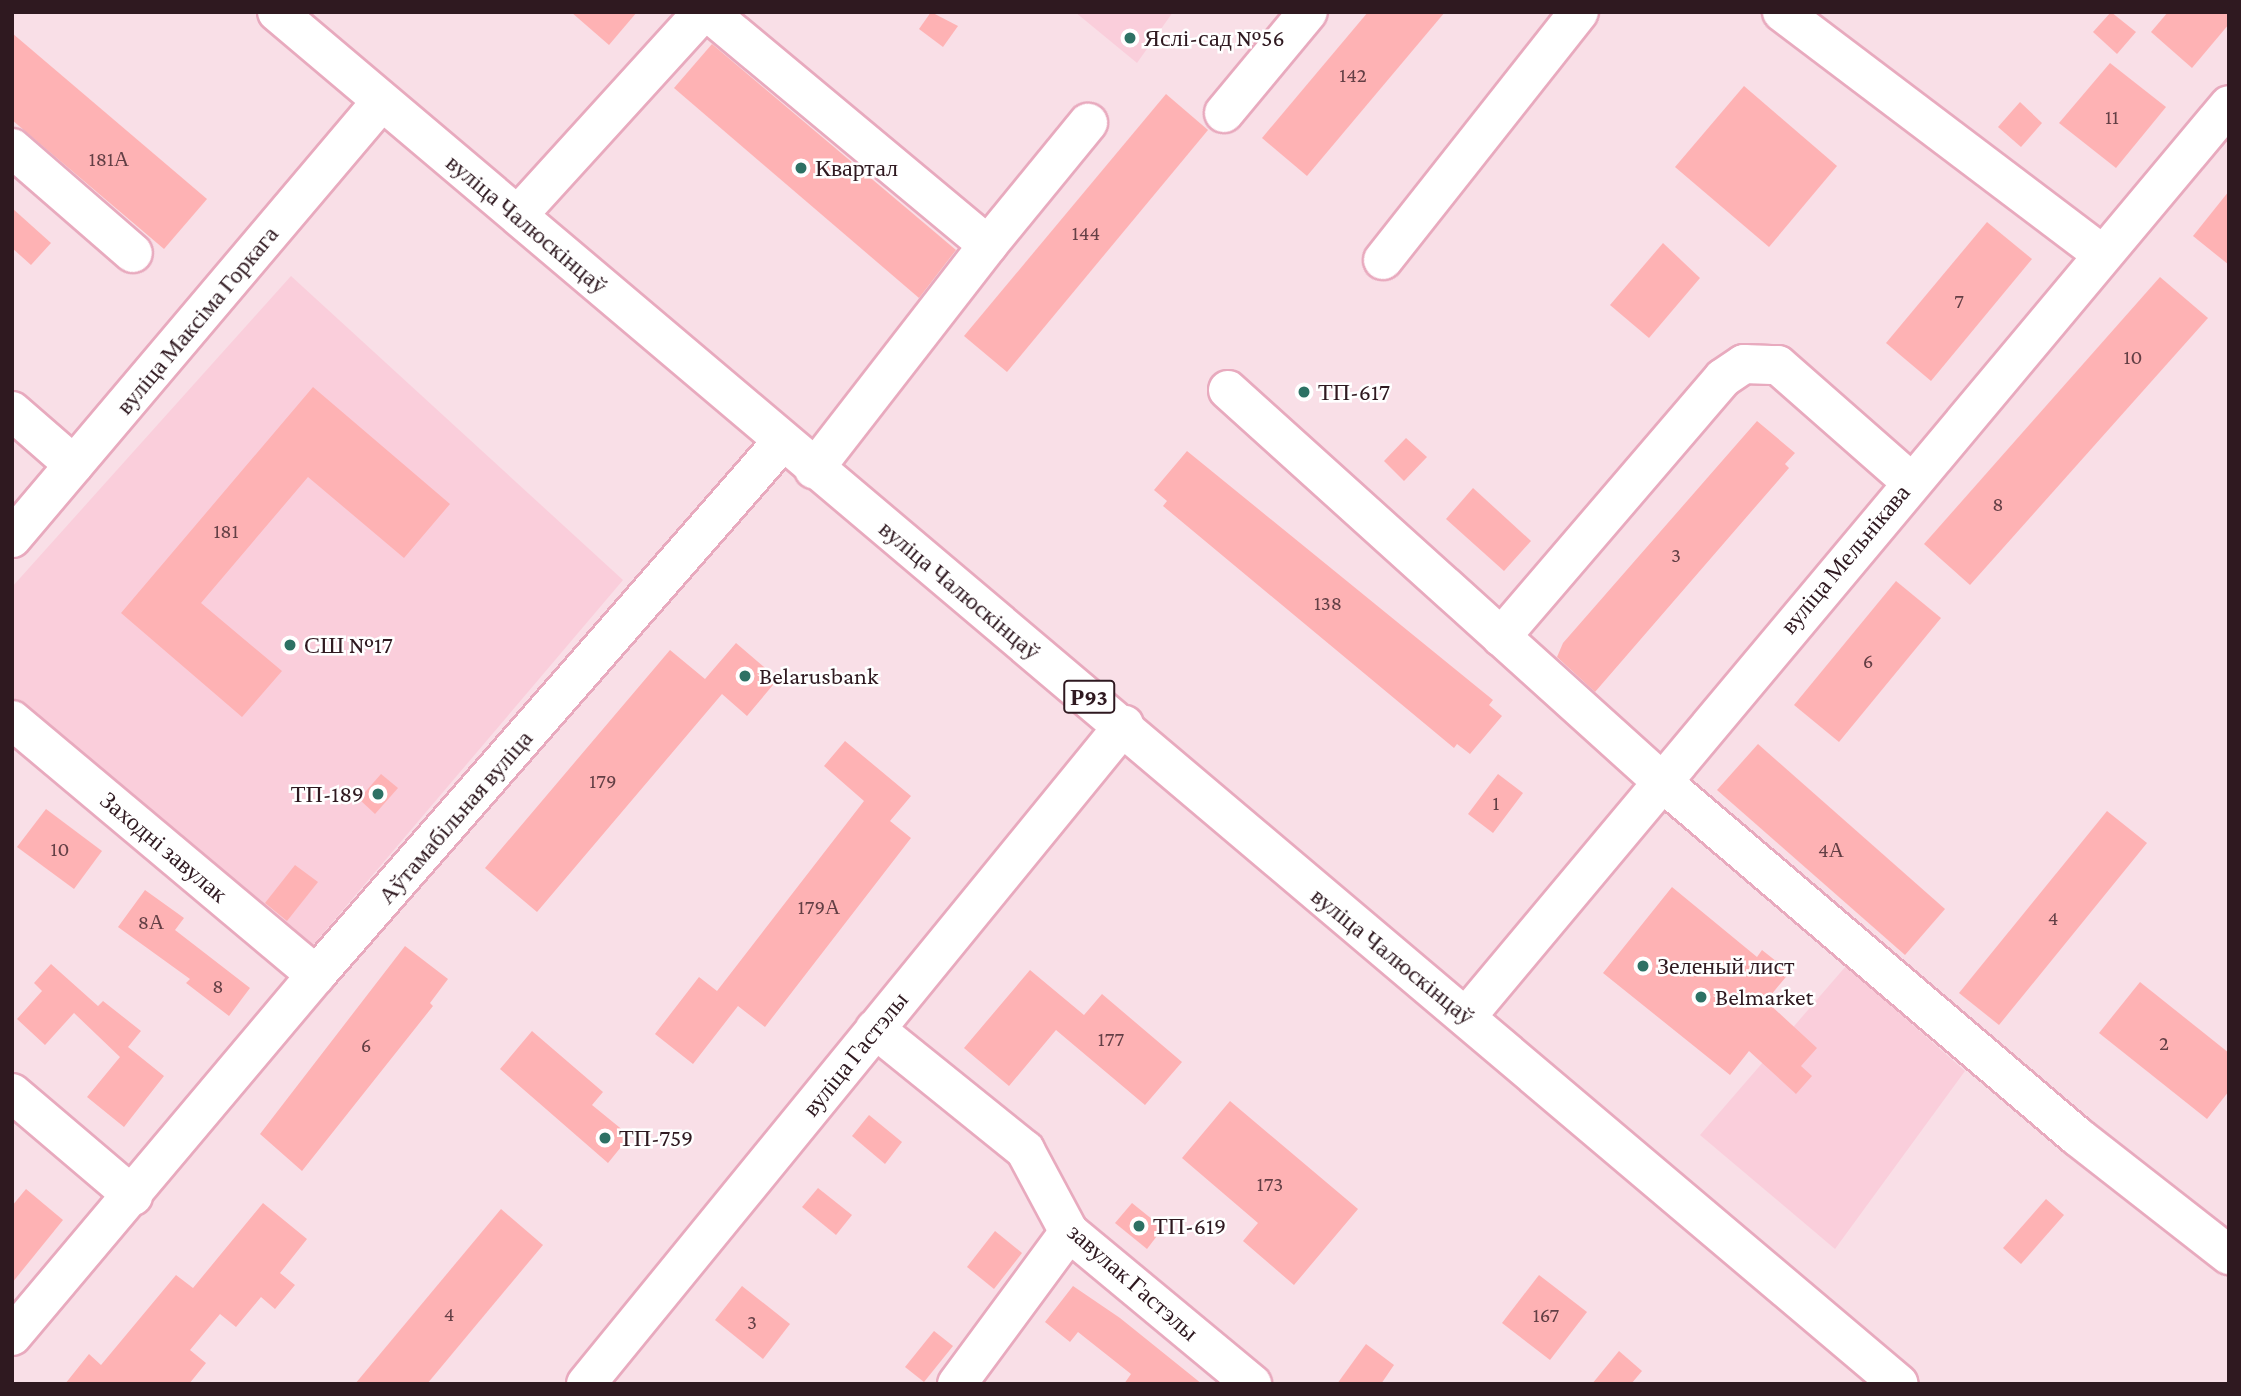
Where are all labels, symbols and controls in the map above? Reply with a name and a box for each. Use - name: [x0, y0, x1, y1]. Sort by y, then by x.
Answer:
- place label: Яслі-сад №56: [1144, 24, 1285, 52]
- marker: Яслі-сад №56: [1122, 30, 1138, 46]
- house number: 142: [1339, 62, 1367, 88]
- house number: 11: [2105, 104, 2119, 130]
- house number: 181А: [89, 146, 129, 172]
- street label: вуліца Чалюскінцаў: [440, 148, 614, 300]
- place label: Квартал: [815, 154, 898, 182]
- marker: Квартал: [793, 160, 809, 176]
- street label: вуліца Максіма Горкага: [110, 220, 284, 420]
- house number: 144: [1072, 220, 1100, 246]
- house number: 7: [1954, 288, 1964, 314]
- house number: 10: [2124, 344, 2142, 370]
- place label: ТП-617: [1318, 378, 1390, 406]
- marker: ТП-617: [1296, 384, 1312, 400]
- street label: вуліца Мельнікава: [1774, 479, 1916, 639]
- house number: 8: [1992, 491, 2004, 517]
- street label: вуліца Чалюскінцаў: [873, 514, 1047, 666]
- house number: 181: [213, 518, 239, 544]
- house number: 3: [1671, 542, 1681, 568]
- house number: 138: [1314, 590, 1342, 616]
- place label: СШ №17: [304, 631, 393, 659]
- marker: СШ №17: [282, 637, 298, 653]
- house number: 6: [1863, 648, 1873, 674]
- place label: Belarusbank: [759, 662, 878, 690]
- marker: Belarusbank: [737, 668, 753, 684]
- road number: Р93: [1063, 678, 1115, 716]
- street label: Аўтамабільная вуліца: [372, 724, 538, 910]
- house number: 179: [589, 768, 617, 794]
- place label: ТП-189: [291, 780, 364, 808]
- street label: Заходні завулак: [95, 785, 233, 909]
- marker: ТП-189: [370, 786, 386, 802]
- house number: 1: [1493, 790, 1499, 816]
- house number: 10: [51, 836, 69, 862]
- house number: 4А: [1818, 837, 1844, 863]
- street label: вуліца Чалюскінцаў: [1306, 881, 1480, 1031]
- house number: 179А: [798, 894, 840, 920]
- house number: 4: [2048, 905, 2058, 931]
- house number: 8А: [138, 909, 164, 935]
- place label: Зеленый лист: [1657, 952, 1795, 980]
- marker: Зеленый лист: [1635, 958, 1651, 974]
- house number: 8: [212, 973, 224, 999]
- place label: Belmarket: [1715, 983, 1814, 1011]
- street label: вуліца Гастэлы: [796, 986, 914, 1122]
- marker: Belmarket: [1693, 989, 1709, 1005]
- house number: 177: [1098, 1026, 1124, 1052]
- house number: 2: [2159, 1030, 2169, 1056]
- house number: 6: [361, 1032, 371, 1058]
- place label: ТП-759: [619, 1124, 693, 1152]
- marker: ТП-759: [597, 1130, 613, 1146]
- house number: 173: [1257, 1171, 1283, 1197]
- place label: ТП-619: [1153, 1212, 1226, 1240]
- street label: завулак Гастэлы: [1062, 1217, 1204, 1347]
- marker: ТП-619: [1131, 1218, 1147, 1234]
- house number: 4: [444, 1301, 454, 1327]
- house number: 167: [1533, 1302, 1559, 1328]
- house number: 3: [747, 1309, 757, 1335]

